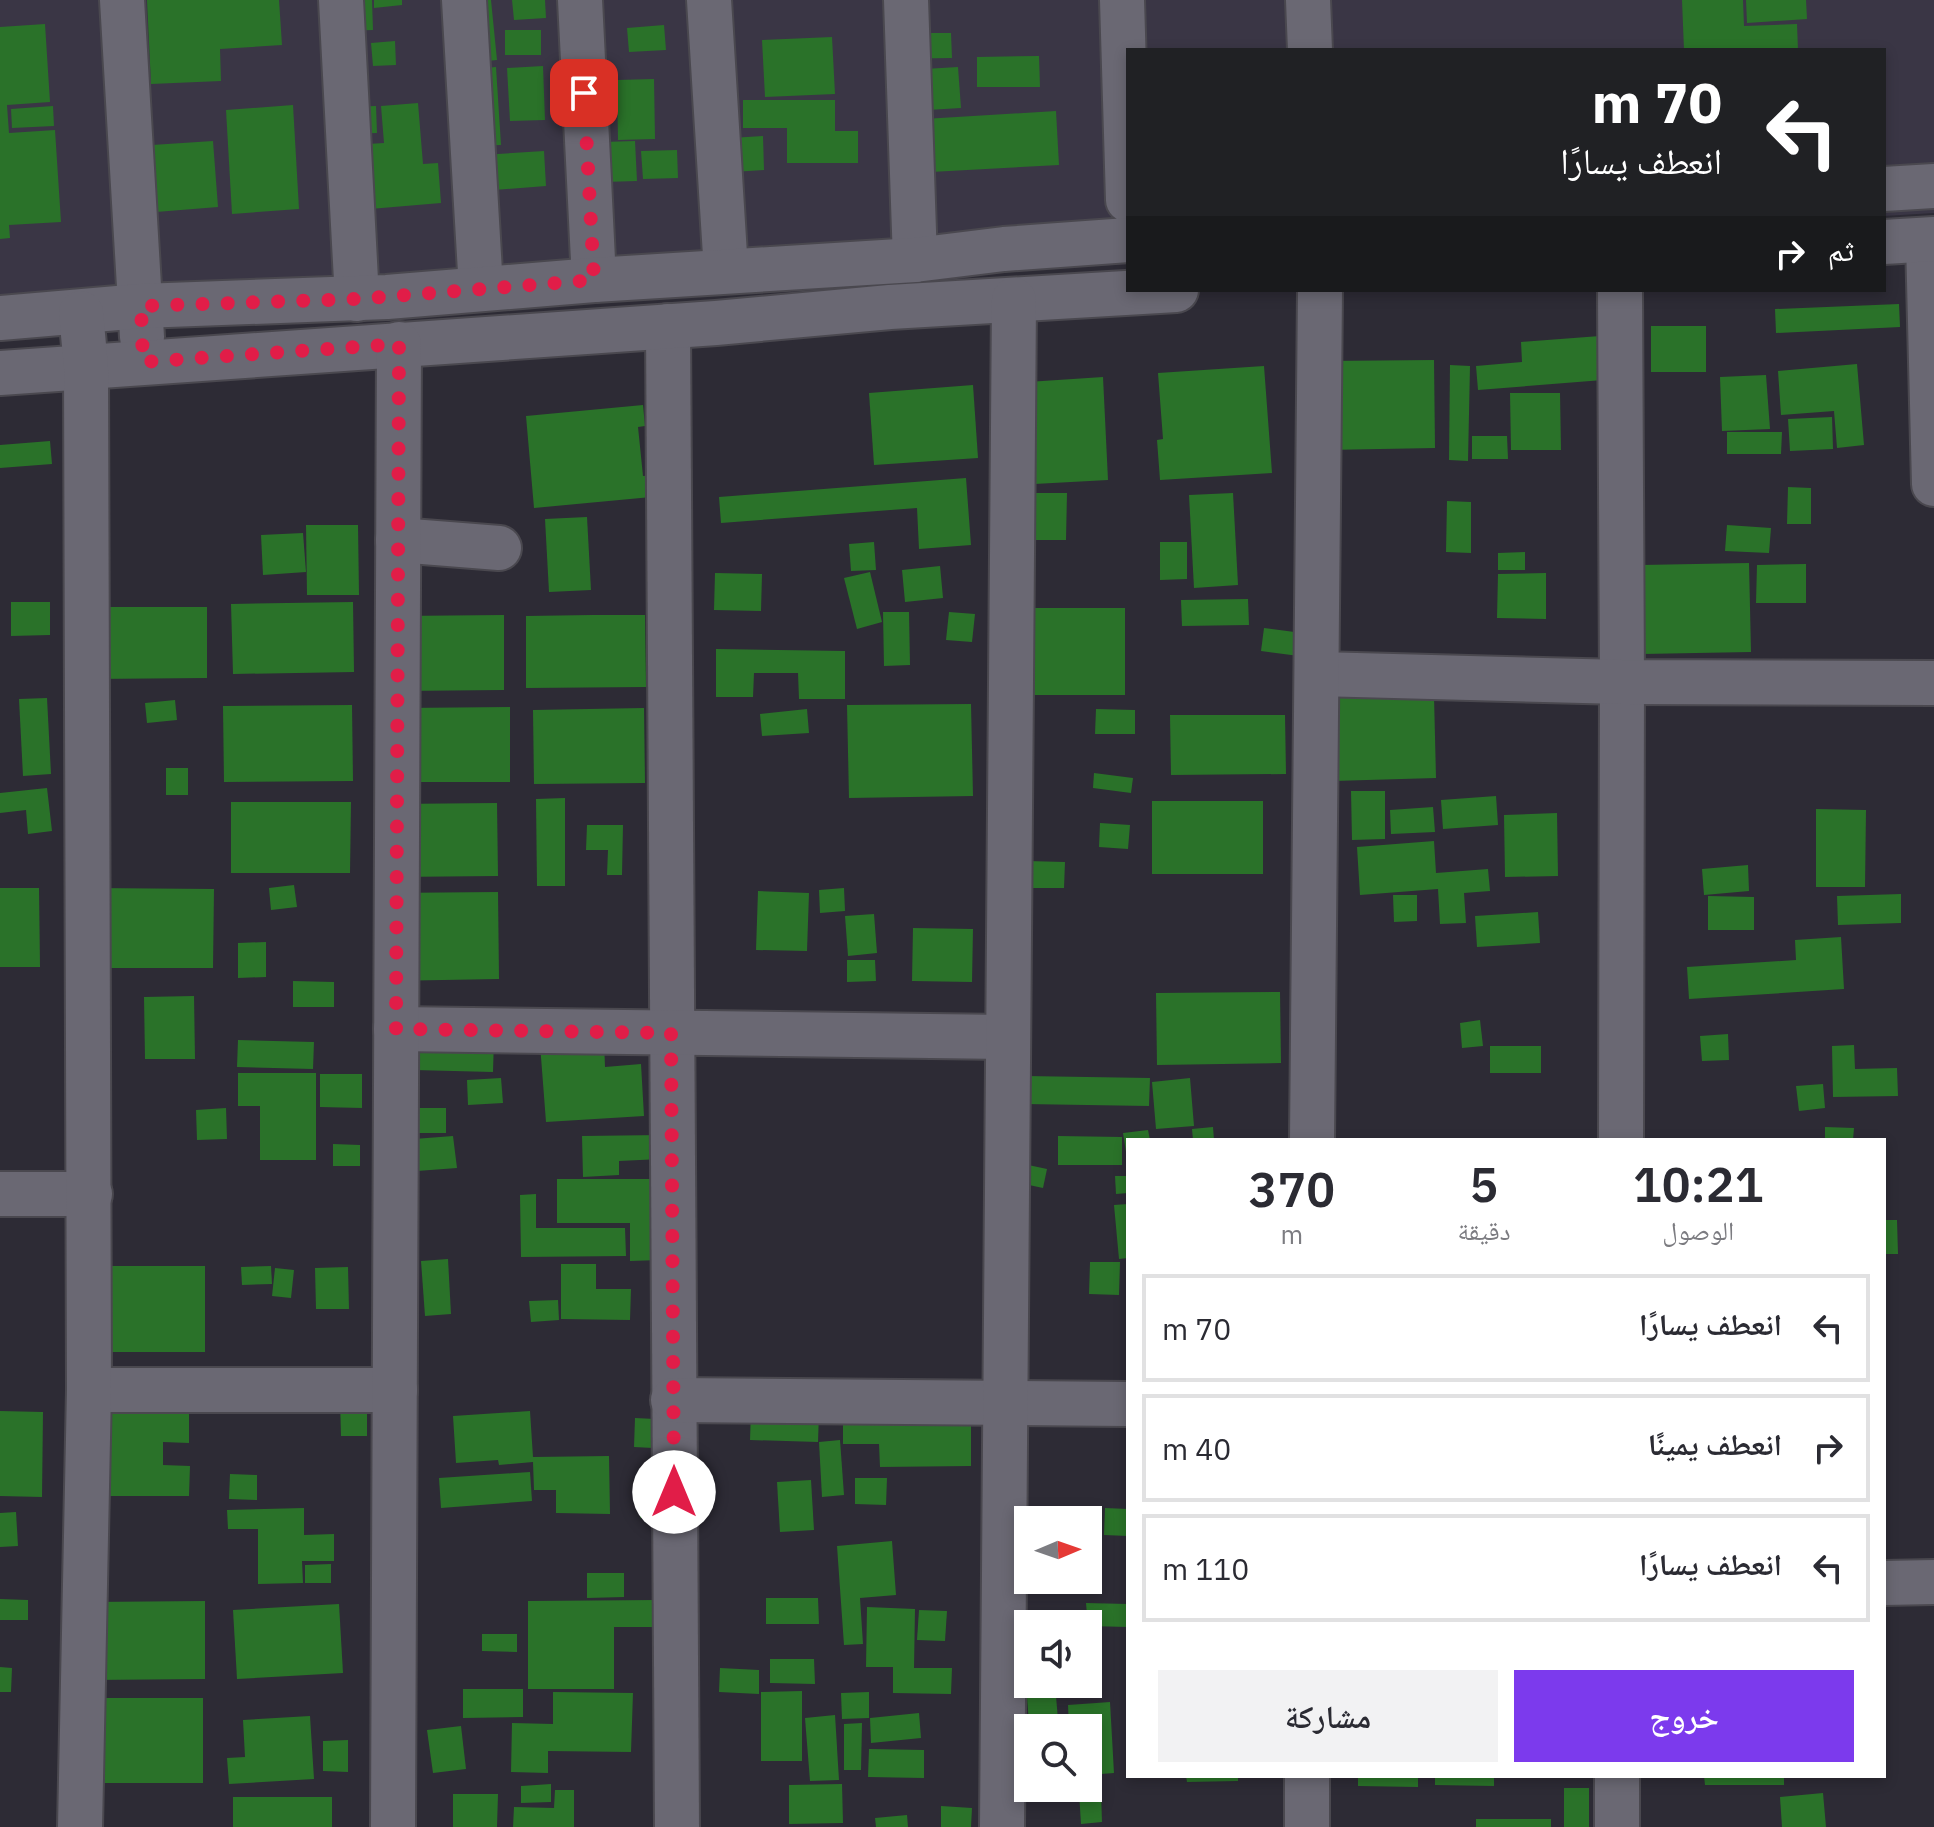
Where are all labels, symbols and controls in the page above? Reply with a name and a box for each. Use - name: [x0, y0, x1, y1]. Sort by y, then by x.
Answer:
- pin: [550, 59, 618, 127]
- text: 70 m: [1592, 66, 1722, 138]
- icon: arrive: [562, 71, 606, 115]
- icon: left: [1750, 80, 1854, 184]
- text: انعطف يسارًا: [1560, 137, 1722, 184]
- text: ثم: [1828, 230, 1854, 269]
- icon: right: [1768, 232, 1812, 276]
- text: 5: [1470, 1153, 1498, 1215]
- text: 10:21: [1633, 1153, 1763, 1215]
- text: 370: [1249, 1158, 1335, 1220]
- text: دقيقة: [1458, 1213, 1510, 1247]
- text: الوصول: [1662, 1213, 1734, 1247]
- text: m: [1280, 1217, 1303, 1251]
- text: انعطف يسارًا: [1639, 1304, 1782, 1343]
- icon: left: [1806, 1306, 1850, 1350]
- text: 70 m: [1162, 1309, 1231, 1348]
- text: انعطف يمينًا: [1648, 1424, 1782, 1463]
- icon: right: [1806, 1426, 1850, 1470]
- text: 40 m: [1162, 1429, 1231, 1468]
- position arrow: [632, 1450, 716, 1534]
- north arrow: [1014, 1506, 1102, 1594]
- map controls: [1014, 1506, 1102, 1802]
- text: انعطف يسارًا: [1639, 1544, 1782, 1583]
- icon: left: [1806, 1546, 1850, 1590]
- text: 110 m: [1162, 1549, 1249, 1588]
- button: sound: [1014, 1610, 1102, 1698]
- button: مشاركة: [1158, 1670, 1498, 1762]
- button: خروج: [1514, 1670, 1854, 1762]
- button: search: [1014, 1714, 1102, 1802]

